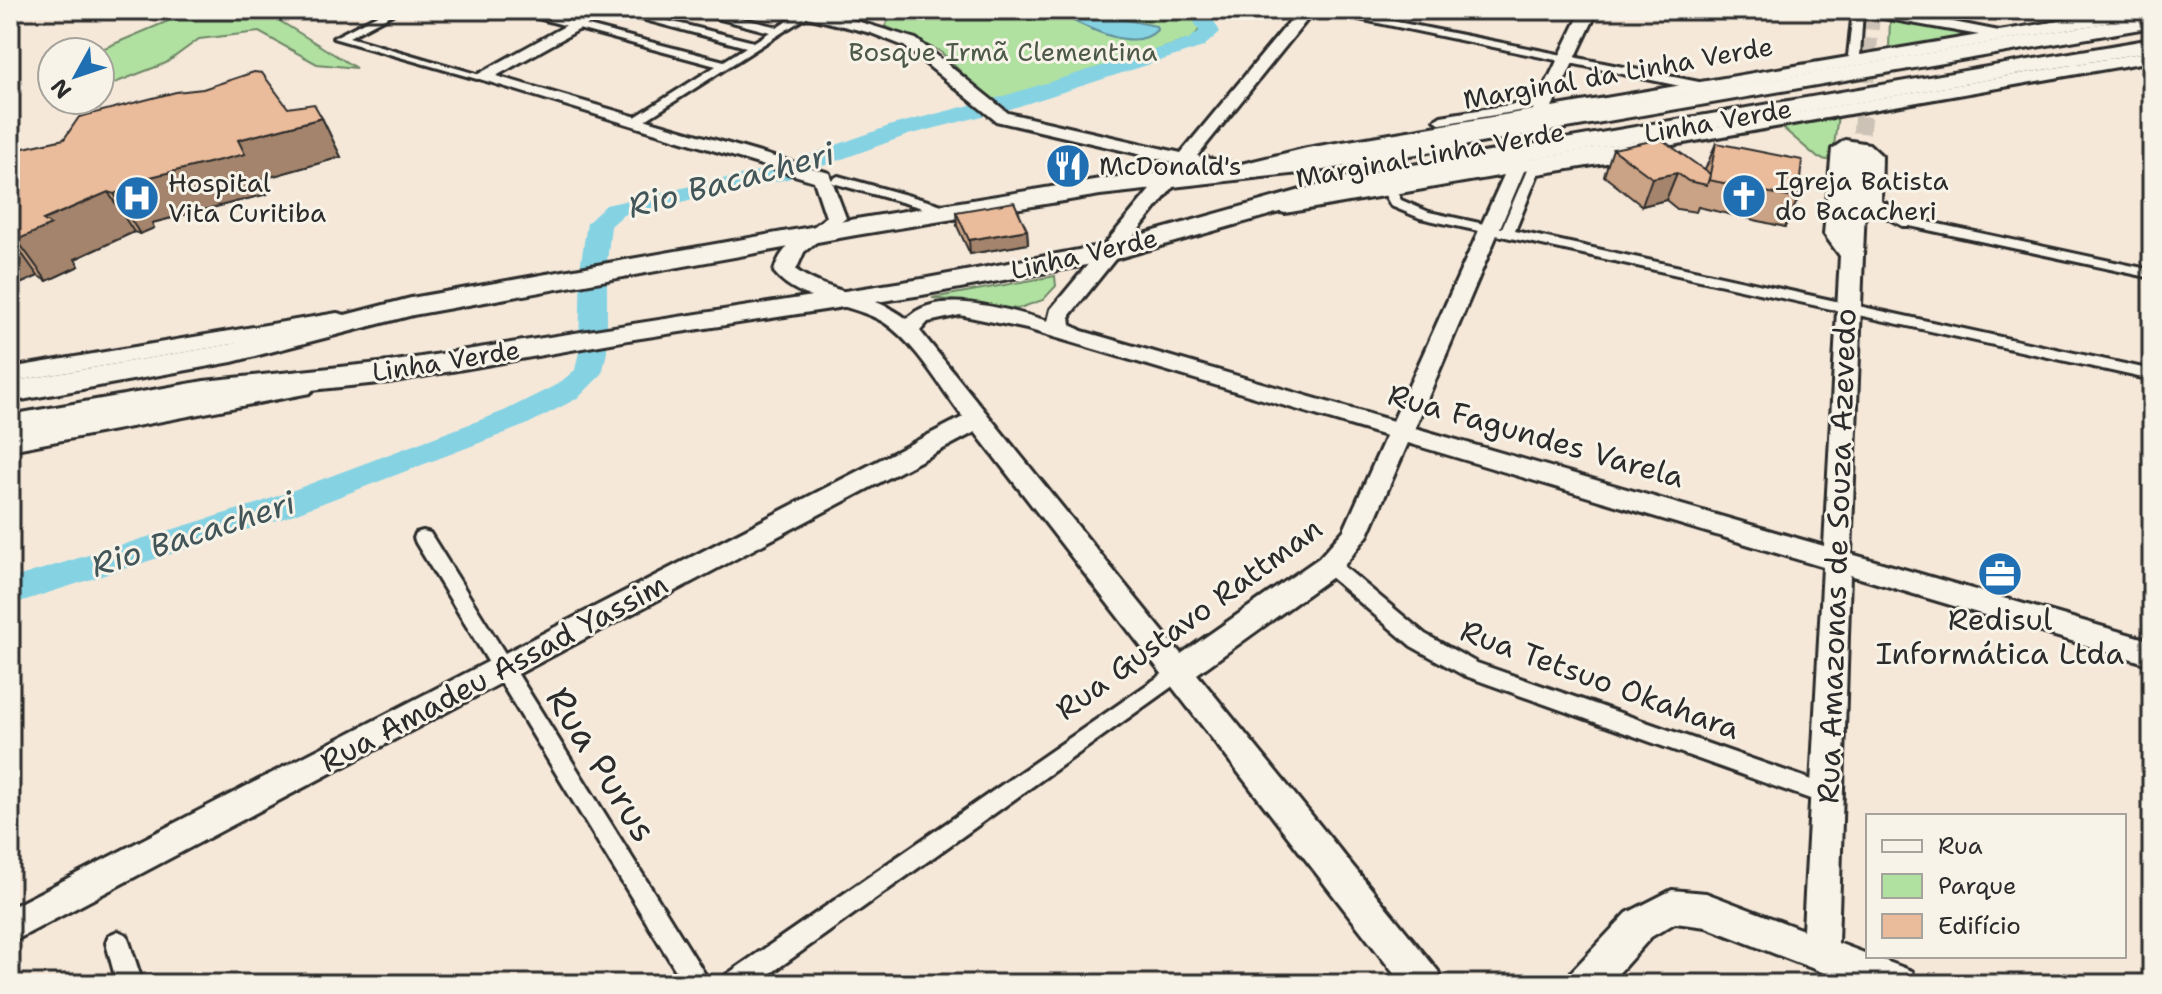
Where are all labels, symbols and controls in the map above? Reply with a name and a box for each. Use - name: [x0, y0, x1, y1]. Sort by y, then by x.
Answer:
- street label: Marginal da Linha Verde: [1460, 28, 1776, 117]
- park label: Bosque Irmã Clementina: [848, 34, 1158, 69]
- north arrow: [36, 36, 116, 116]
- text: N: [44, 73, 78, 105]
- street label: Linha Verde: [1641, 90, 1794, 151]
- street label: Marginal Linha Verde: [1293, 114, 1567, 195]
- water label: Rio Bacacheri: [623, 131, 840, 228]
- restaurant icon: McDonald's: [1044, 142, 1092, 190]
- place label: McDonald's: [1099, 148, 1242, 183]
- place label: Igreja Batista do Bacacheri: [1775, 163, 1949, 228]
- place label: Hospital Vita Curitiba: [168, 165, 326, 230]
- church icon: Igreja Batista do Bacacheri: [1720, 172, 1768, 220]
- hospital icon: Hospital Vita Curitiba: [113, 174, 161, 222]
- street label: Linha Verde: [1007, 220, 1161, 287]
- street label: Rua Amazonas de Souza Azevedo: [1807, 308, 1866, 804]
- street label: Linha Verde: [369, 332, 522, 389]
- street label: Rua Fagundes Varela: [1383, 374, 1689, 498]
- water label: Rio Bacacheri: [85, 480, 301, 587]
- street label: Rua Gustavo Rattman: [1047, 508, 1330, 729]
- office icon: Redisul Informática Ltda: [1976, 550, 2024, 598]
- street label: Rua Amadeu Assad Yassim: [313, 563, 675, 782]
- place label: Redisul Informática Ltda: [1876, 599, 2125, 674]
- street label: Rua Tetsuo Okahara: [1455, 610, 1746, 749]
- street label: Rua Purus: [535, 677, 669, 851]
- legend: [1866, 814, 2126, 958]
- text: Rua: [1938, 830, 1983, 862]
- text: Parque: [1938, 870, 2017, 902]
- text: Edifício: [1938, 910, 2021, 942]

